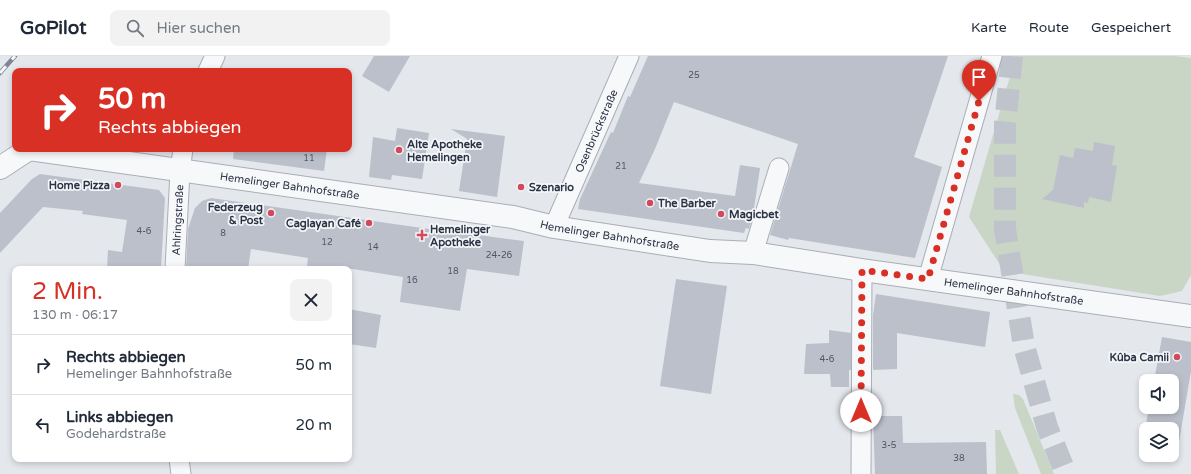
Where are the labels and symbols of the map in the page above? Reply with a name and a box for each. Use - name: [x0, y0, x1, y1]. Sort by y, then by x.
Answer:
- pin: [962, 60, 996, 101]
- house number: 25: [688, 70, 700, 81]
- street label: Osenbrückstraße: [573, 87, 621, 175]
- place label: Alte Apotheke Hemelingen: [407, 138, 483, 165]
- marker: Alte Apotheke Hemelingen: [394, 145, 404, 155]
- house number: 11: [303, 153, 315, 164]
- house number: 21: [615, 161, 627, 172]
- street label: Hemelinger Bahnhofstraße: [219, 170, 360, 202]
- place label: Home Pizza: [49, 179, 110, 192]
- marker: Home Pizza: [113, 180, 123, 190]
- place label: Szenario: [529, 181, 574, 194]
- marker: Szenario: [516, 182, 526, 192]
- street label: Ahlringstraße: [170, 184, 186, 256]
- place label: The Barber: [657, 197, 717, 210]
- marker: The Barber: [645, 198, 655, 208]
- place label: Federzeug & Post: [208, 201, 264, 227]
- marker: Federzeug & Post: [266, 208, 276, 218]
- place label: Magicbet: [729, 208, 780, 222]
- marker: Magicbet: [716, 209, 726, 219]
- place label: Caglayan Café: [286, 217, 362, 231]
- marker: Caglayan Café: [364, 218, 374, 228]
- street label: Hemelinger Bahnhofstraße: [539, 218, 680, 253]
- place label: Hemelinger Apotheke: [430, 223, 491, 250]
- house number: 4-6: [136, 226, 152, 237]
- house number: 8: [220, 228, 226, 239]
- marker: Hemelinger Apotheke: [417, 230, 427, 240]
- house number: 12: [321, 237, 333, 248]
- house number: 14: [367, 242, 379, 253]
- house number: 24-26: [486, 250, 513, 261]
- house number: 18: [447, 266, 459, 277]
- house number: 16: [406, 275, 418, 286]
- street label: Hemelinger Bahnhofstraße: [943, 276, 1084, 308]
- place label: Kûba Camii: [1110, 351, 1169, 364]
- marker: Kûba Camii: [1172, 352, 1182, 362]
- house number: 4-6: [819, 354, 835, 365]
- position arrow: [840, 390, 882, 432]
- house number: 3-5: [882, 440, 897, 451]
- house number: 38: [953, 453, 965, 464]

